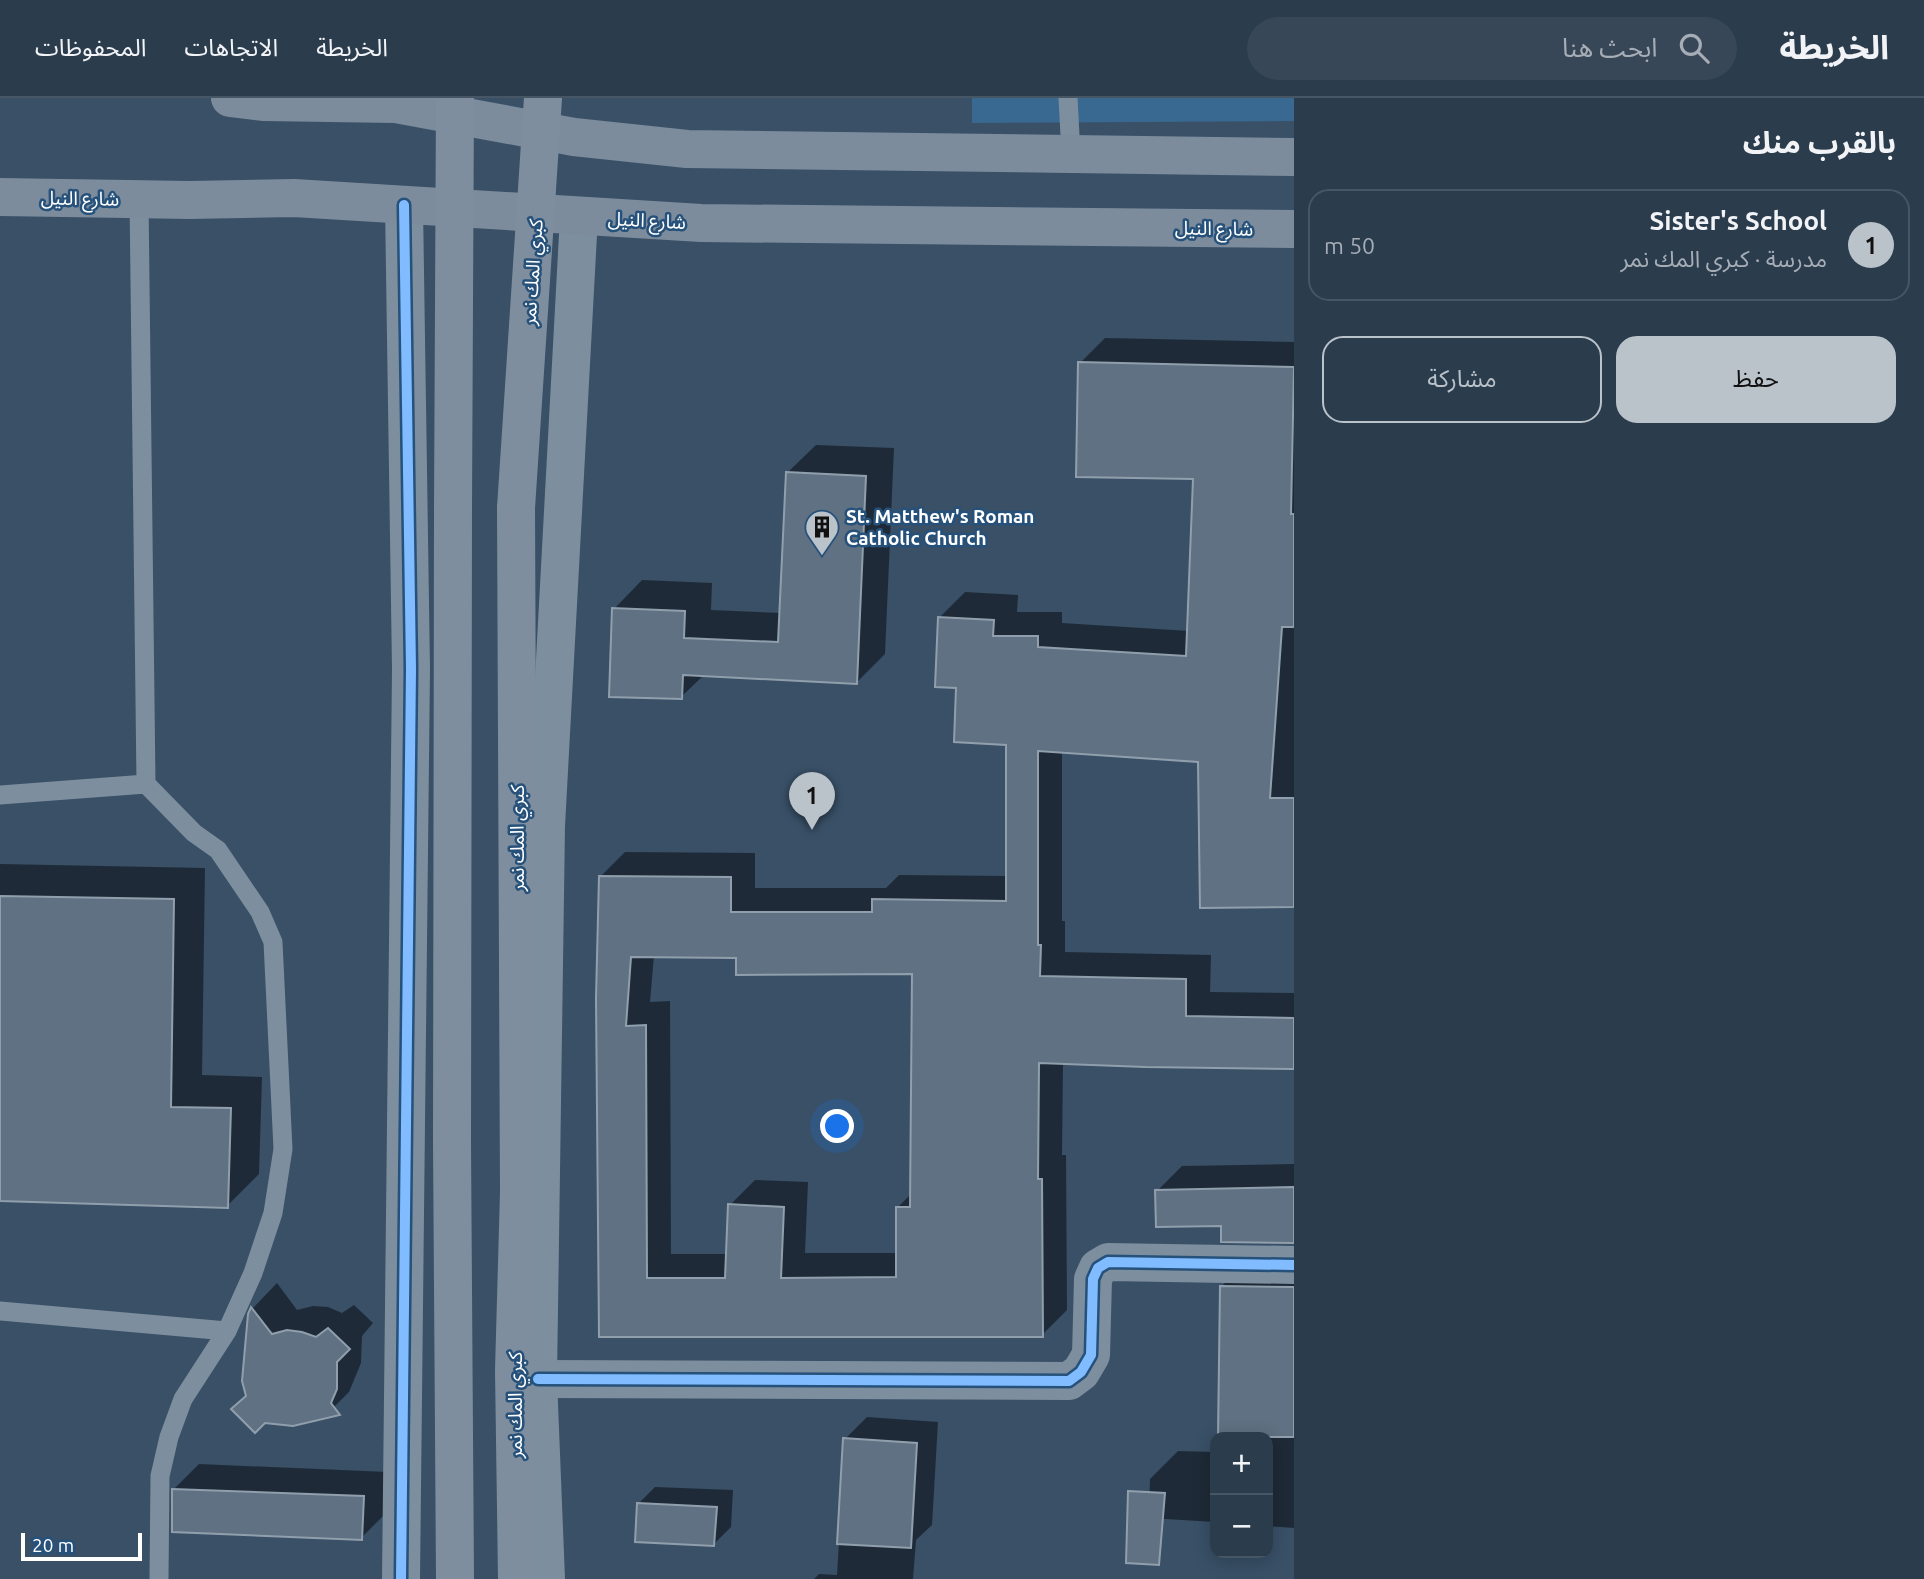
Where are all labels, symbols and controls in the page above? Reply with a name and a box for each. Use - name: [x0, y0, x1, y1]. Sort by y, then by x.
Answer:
- search box: [1247, 17, 1737, 80]
- text: الخريطة: [1779, 28, 1889, 65]
- icon: search: [1675, 29, 1713, 67]
- text: ابحث هنا: [1562, 33, 1657, 62]
- text: المحفوظات: [35, 34, 146, 61]
- text: الاتجاهات: [184, 34, 278, 61]
- text: الخريطة: [316, 34, 388, 61]
- text: بالقرب منك: [1743, 125, 1896, 159]
- street label: شارع النيل: [41, 186, 119, 213]
- text: Sister's School: [1650, 206, 1827, 235]
- street label: شارع النيل: [607, 207, 687, 236]
- street label: شارع النيل: [1175, 216, 1253, 243]
- street label: كبري المك نمر: [517, 217, 551, 327]
- text: 50 m: [1324, 233, 1375, 258]
- text: 1: [1865, 233, 1878, 258]
- text: مدرسة · كبري المك نمر: [1621, 246, 1827, 271]
- button: مشاركة: [1322, 336, 1602, 423]
- button: حفظ: [1616, 336, 1896, 423]
- place label: St. Matthew's Roman Catholic Church: [846, 505, 1034, 549]
- building icon: St. Matthew's Roman Catholic Church: [803, 508, 841, 557]
- pin: 1: [789, 772, 835, 830]
- street label: كبري المك نمر: [506, 784, 532, 892]
- your location: [820, 1109, 854, 1143]
- street label: كبري المك نمر: [504, 1351, 530, 1459]
- map controls: [1210, 1432, 1273, 1558]
- button: +: [1210, 1432, 1273, 1495]
- button: −: [1210, 1495, 1273, 1558]
- scale bar: [21, 1530, 142, 1562]
- text: 20 m: [32, 1534, 74, 1556]

